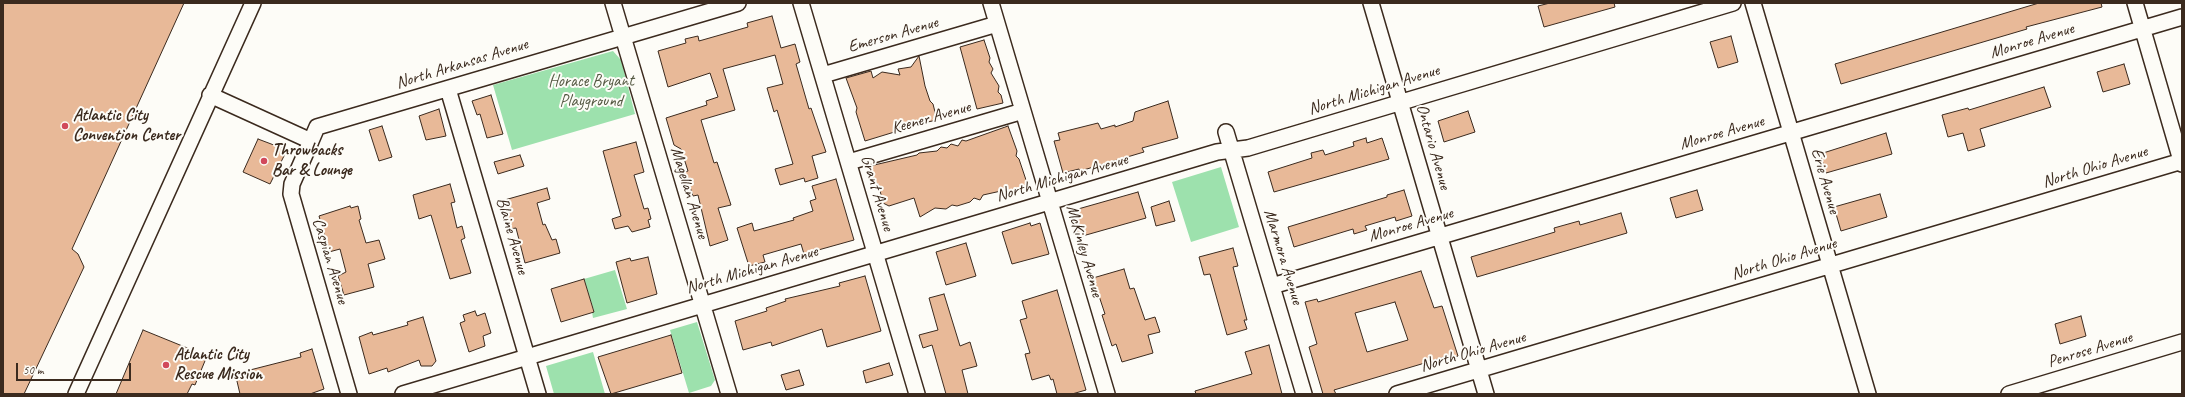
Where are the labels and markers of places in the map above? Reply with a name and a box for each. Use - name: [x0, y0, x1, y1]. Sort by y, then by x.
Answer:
- place label: Atlantic City Convention Center: [73, 106, 180, 146]
- marker: Atlantic City Convention Center: [60, 121, 70, 131]
- place label: Throwbacks Bar & Lounge: [272, 141, 352, 181]
- marker: Throwbacks Bar & Lounge: [259, 156, 269, 166]
- place label: Atlantic City Rescue Mission: [174, 345, 262, 385]
- marker: Atlantic City Rescue Mission: [161, 360, 171, 370]

